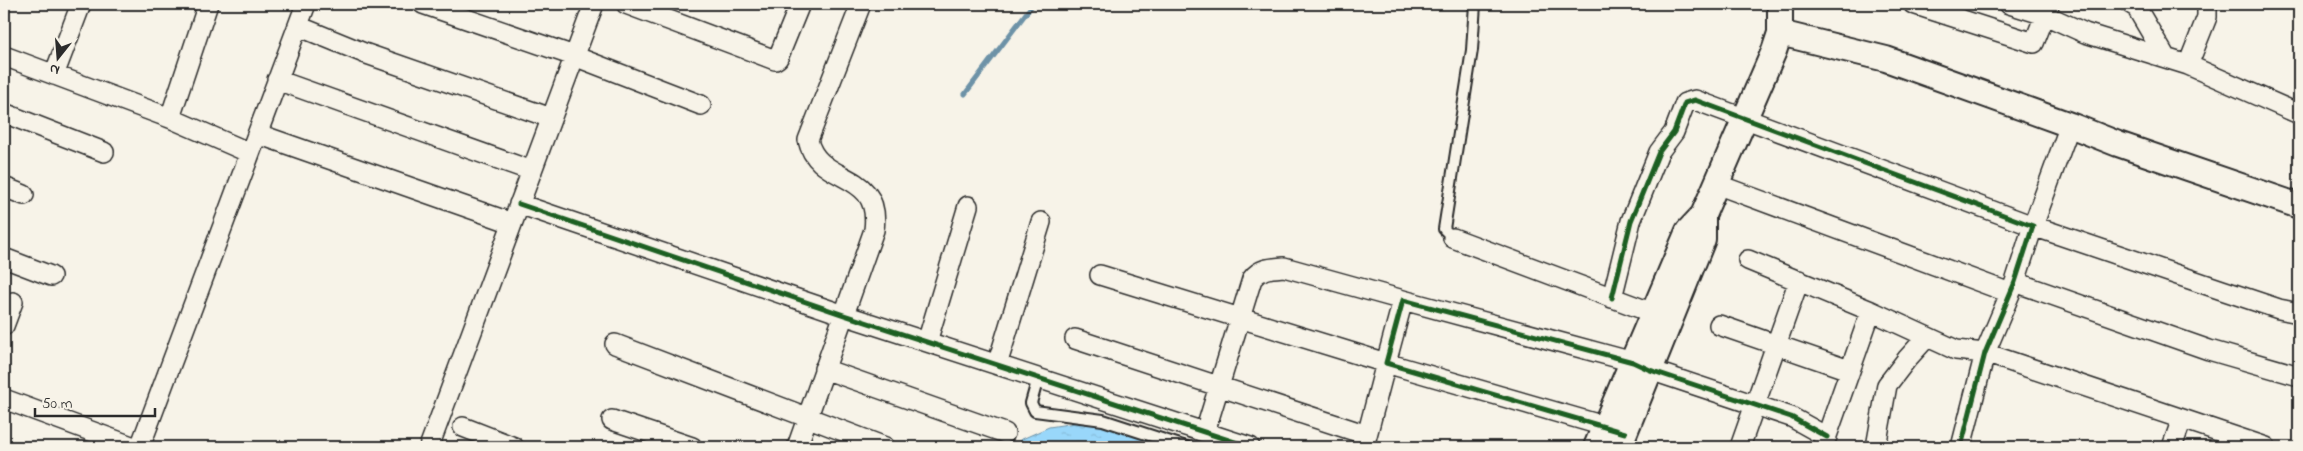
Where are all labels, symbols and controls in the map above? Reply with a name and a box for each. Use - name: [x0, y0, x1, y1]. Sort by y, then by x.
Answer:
- north arrow: [32, 32, 82, 82]
- text: N: [47, 58, 62, 80]
- scale bar: [35, 386, 155, 418]
- text: 50 m: [42, 393, 73, 415]

